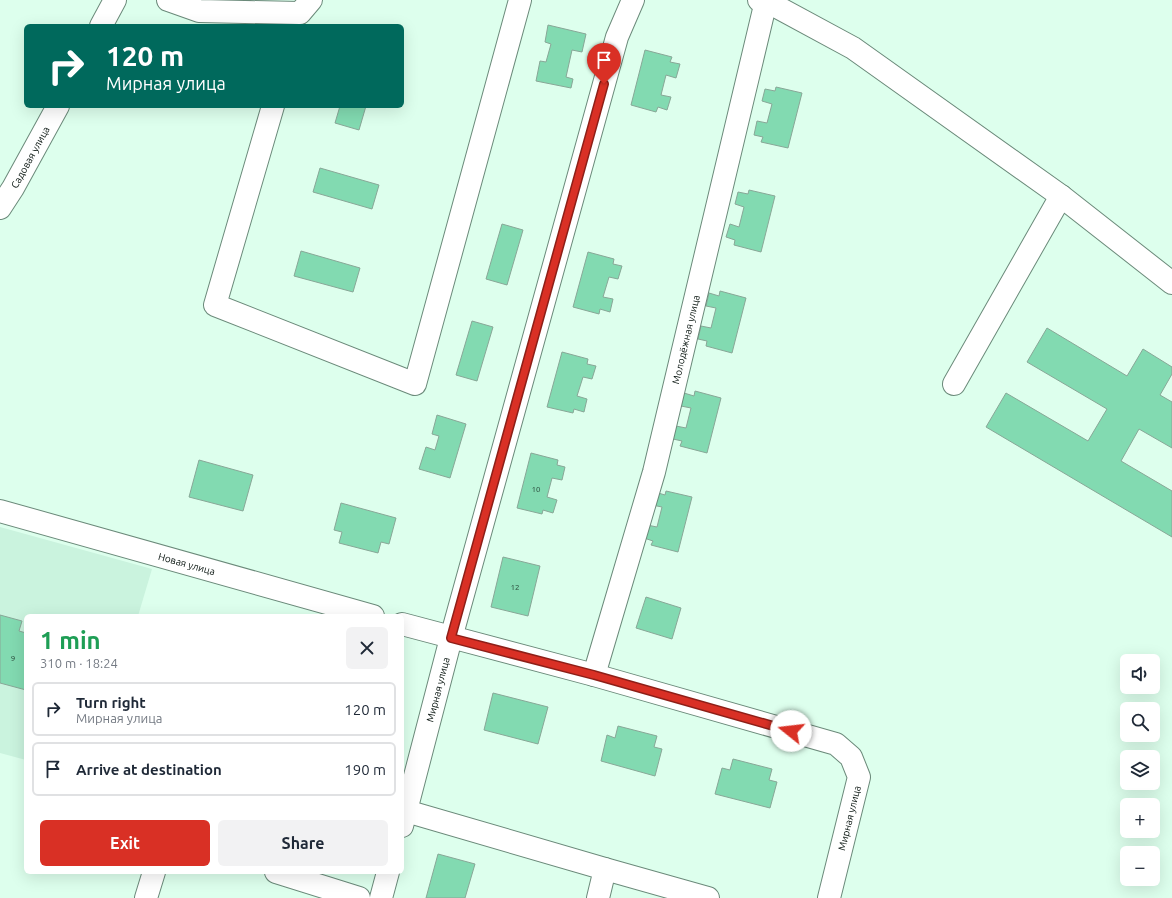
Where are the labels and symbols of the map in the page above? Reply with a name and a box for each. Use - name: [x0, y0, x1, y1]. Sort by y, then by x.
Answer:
- pin: [587, 43, 621, 84]
- street label: Садовая улица: [9, 125, 52, 190]
- street label: Молодёжная улица: [670, 294, 702, 385]
- house number: 10: [531, 485, 541, 494]
- street label: Новая улица: [157, 551, 216, 577]
- house number: 12: [510, 583, 520, 592]
- house number: 9: [11, 654, 15, 663]
- street label: Мирная улица: [424, 656, 452, 723]
- position arrow: [770, 710, 812, 752]
- street label: Мирная улица: [836, 785, 863, 852]

